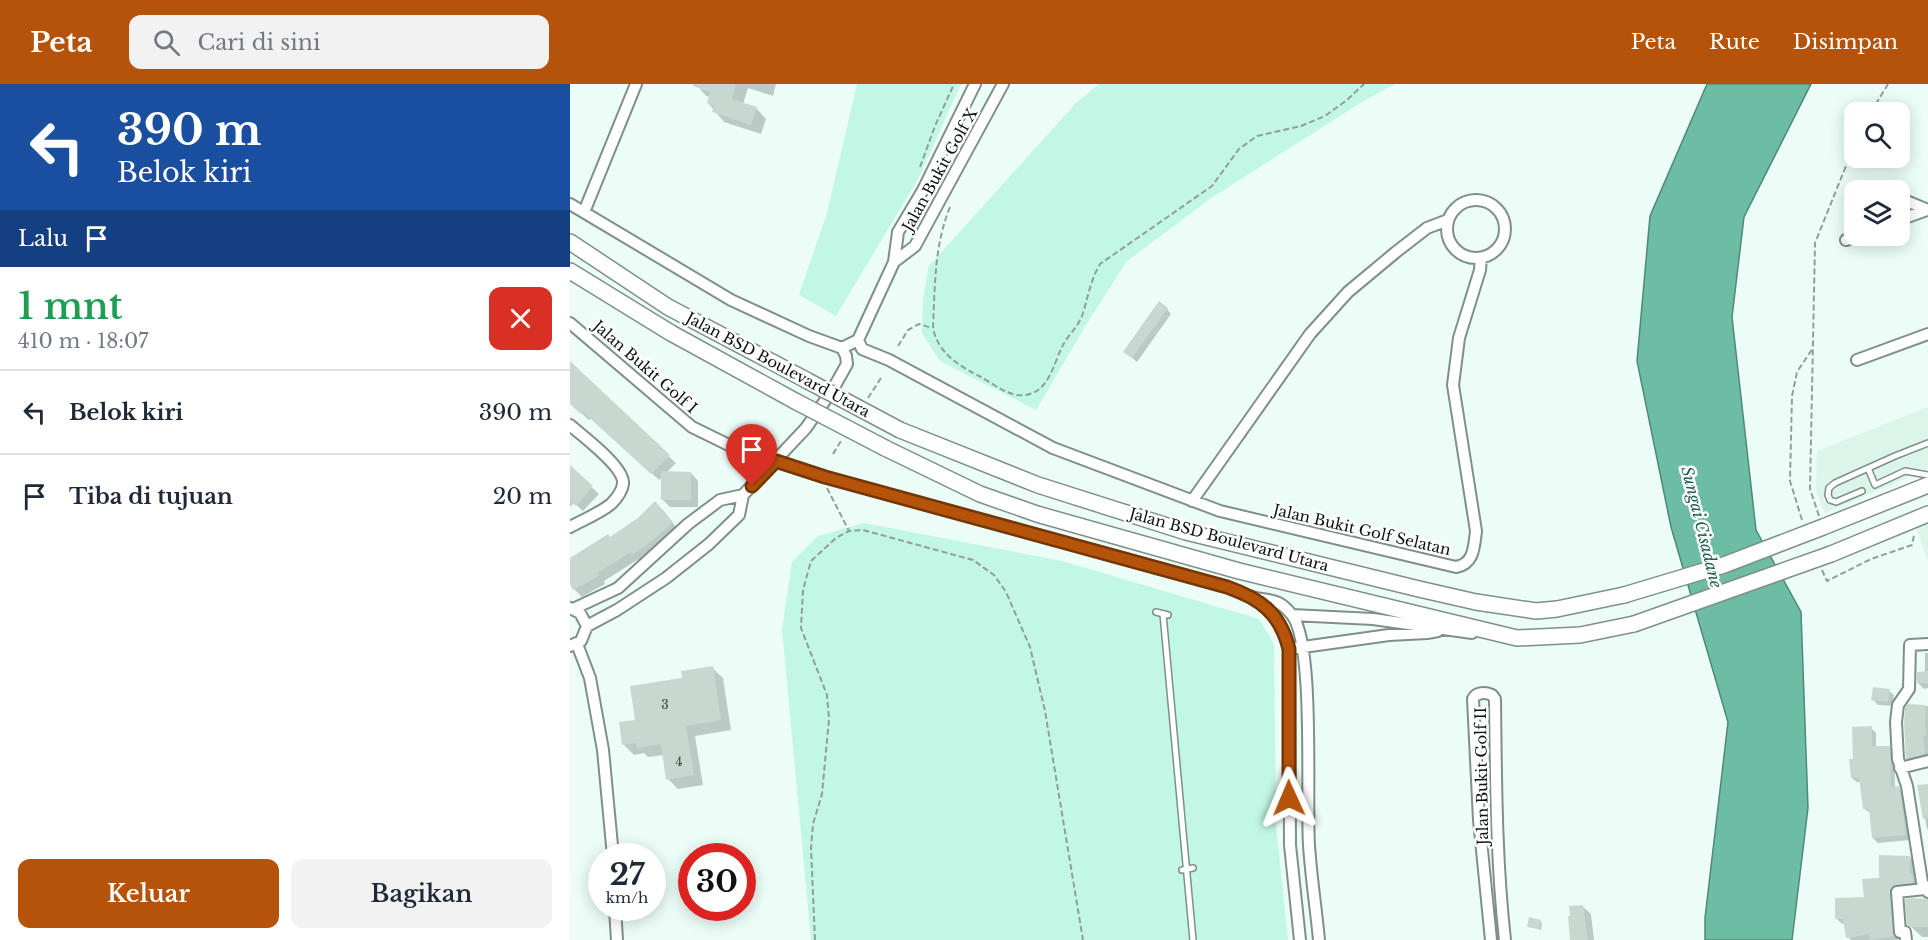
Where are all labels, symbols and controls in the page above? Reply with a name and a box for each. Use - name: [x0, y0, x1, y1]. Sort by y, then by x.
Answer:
- search box: [129, 15, 549, 69]
- text: Peta: [30, 25, 93, 60]
- icon: search: [150, 26, 183, 59]
- text: Cari di sini: [198, 29, 320, 56]
- text: Peta: [1631, 29, 1676, 55]
- text: Rute: [1709, 29, 1760, 55]
- text: Disimpan: [1793, 29, 1898, 55]
- map controls: [1844, 102, 1910, 246]
- button: search: [1844, 102, 1910, 168]
- text: 390 m: [117, 104, 261, 156]
- street label: Jalan Bukit Golf X: [897, 104, 982, 236]
- icon: left: [18, 108, 96, 186]
- text: Belok kiri: [117, 156, 252, 189]
- button: layers: [1844, 180, 1910, 246]
- icon: arrive: [80, 222, 113, 255]
- text: Lalu: [18, 225, 68, 252]
- text: 1 mnt: [18, 284, 123, 329]
- button: close: [489, 287, 552, 350]
- street label: Jalan BSD Boulevard Utara: [681, 307, 874, 422]
- street label: Jalan Bukit Golf I: [588, 315, 701, 417]
- text: 410 m · 18:07: [18, 329, 148, 353]
- icon: left: [18, 396, 51, 429]
- text: Belok kiri: [69, 399, 183, 426]
- text: 390 m: [479, 399, 552, 426]
- pin: [726, 424, 777, 486]
- icon: arrive: [735, 433, 768, 466]
- water label: Sungai Cisadane: [1677, 464, 1727, 591]
- icon: arrive: [18, 480, 51, 513]
- text: Tiba di tujuan: [69, 483, 233, 510]
- text: 20 m: [493, 483, 552, 510]
- street label: Jalan Bukit Golf Selatan: [1270, 499, 1453, 559]
- street label: Jalan BSD Boulevard Utara: [1125, 503, 1332, 575]
- house number: 3: [661, 697, 669, 712]
- street label: Jalan Bukit Golf II: [1471, 707, 1492, 847]
- house number: 4: [675, 754, 683, 769]
- position arrow: [1257, 766, 1321, 830]
- speed limit sign: 30: [678, 843, 756, 921]
- text: 27: [609, 856, 645, 893]
- button: Keluar: [18, 859, 279, 928]
- button: Bagikan: [291, 859, 552, 928]
- text: km/h: [606, 888, 648, 907]

